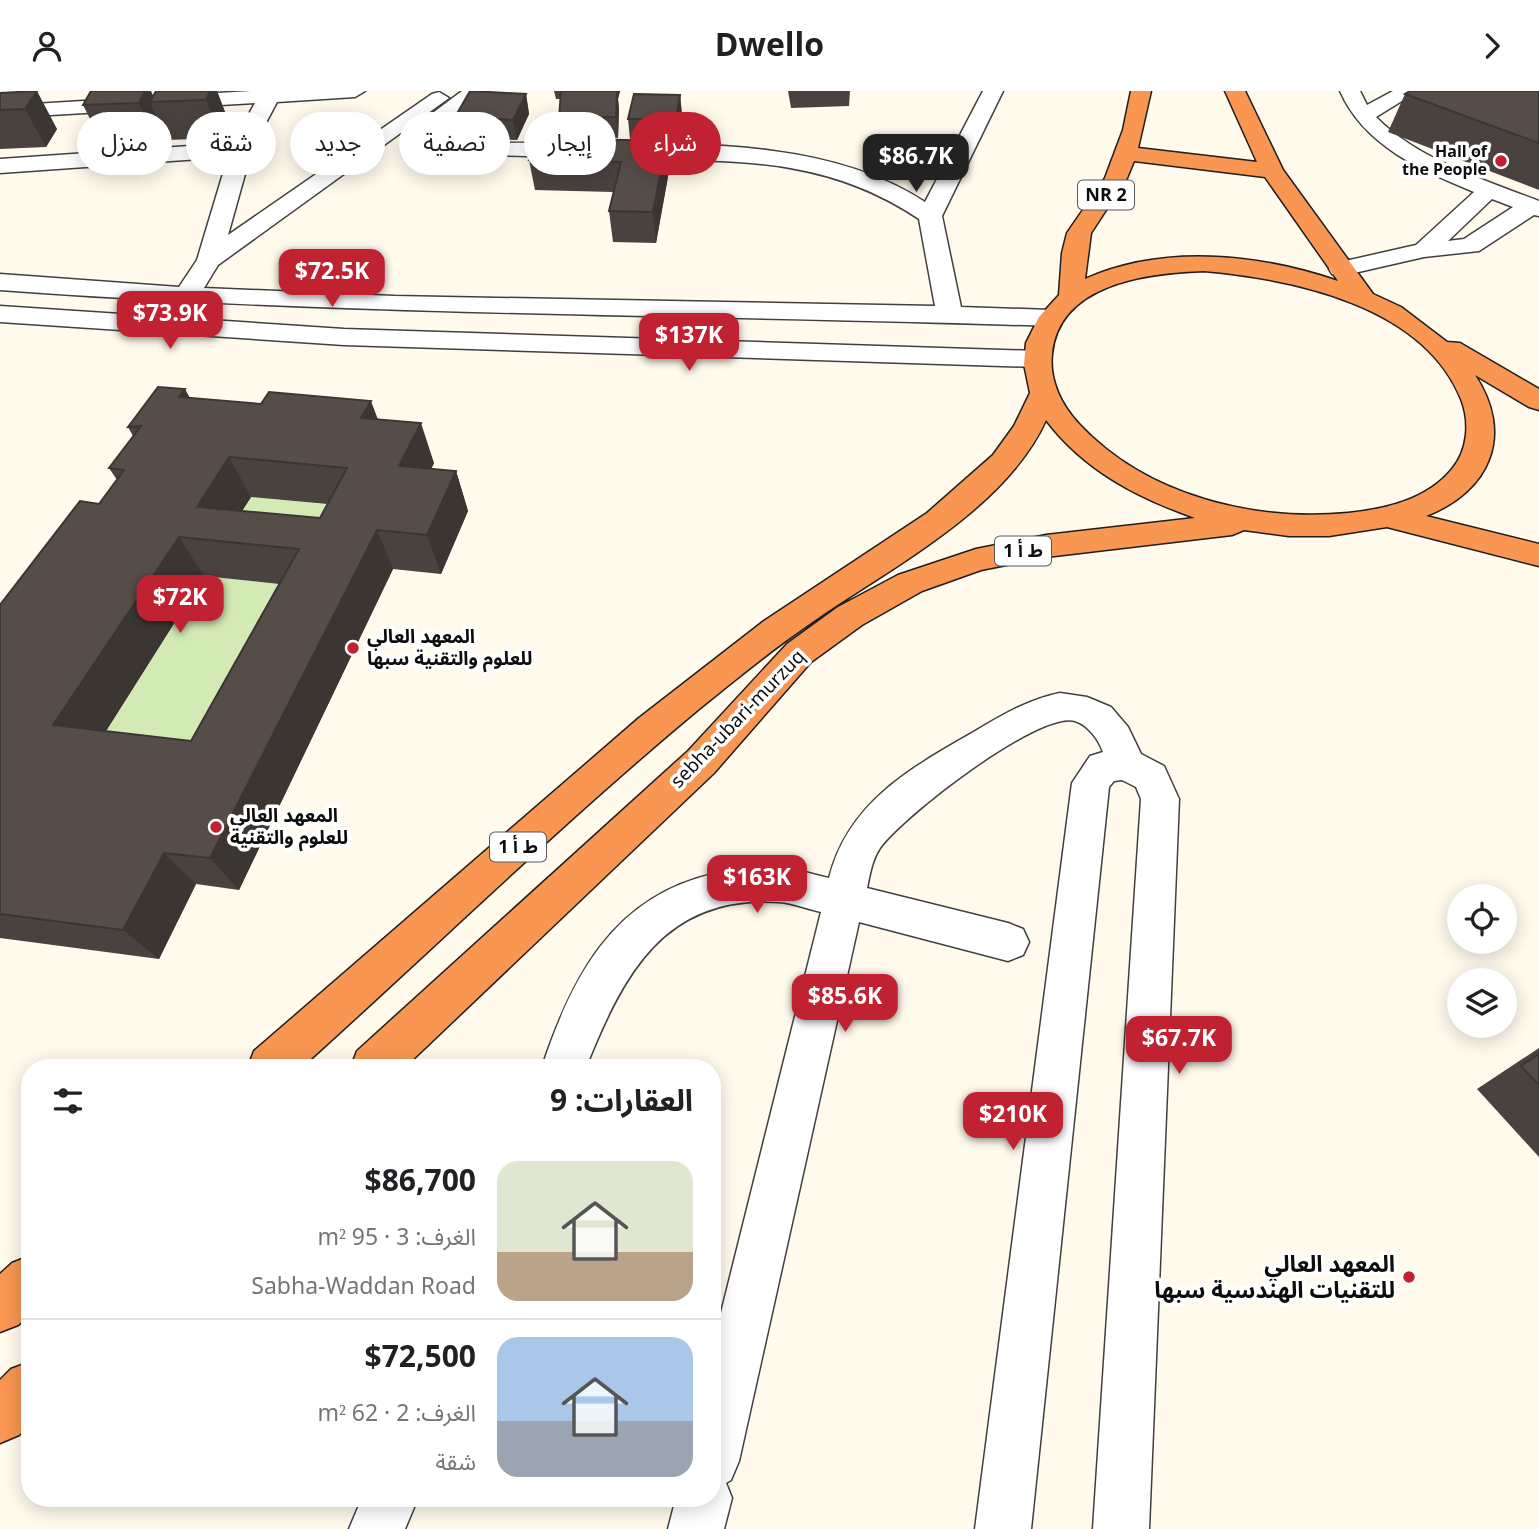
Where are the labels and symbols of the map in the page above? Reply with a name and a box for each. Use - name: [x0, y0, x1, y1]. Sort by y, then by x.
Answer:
- pin: $86.7K: [859, 134, 973, 194]
- place label: Hall of the People: [1402, 135, 1488, 187]
- marker: Hall of the People: [1493, 153, 1509, 169]
- road number: NR 2: [1078, 181, 1134, 210]
- pin: $72.5K: [275, 249, 389, 309]
- pin: $73.9K: [113, 292, 227, 351]
- pin: $137K: [640, 313, 738, 373]
- road number: ط أ 1: [995, 537, 1051, 565]
- pin: $72K: [139, 575, 221, 635]
- place label: المعهد العالي للعلوم والتقنية سبها: [367, 617, 532, 679]
- street label: sebha-ubari-murzuq: [660, 639, 816, 799]
- marker: المعهد العالي للعلوم والتقنية سبها: [345, 640, 361, 656]
- place label: المعهد العالي للعلوم والتقنية: [230, 796, 348, 858]
- marker: المعهد العالي للعلوم والتقنية: [208, 819, 224, 835]
- road number: ط أ 1: [490, 833, 546, 861]
- pin: $163K: [708, 855, 806, 915]
- pin: $85.6K: [788, 975, 902, 1034]
- pin: $67.7K: [1122, 1017, 1236, 1076]
- pin: $210K: [964, 1093, 1062, 1152]
- place label: المعهد العالي للتقنيات الهندسية سبها: [1154, 1240, 1395, 1315]
- marker: المعهد العالي للتقنيات الهندسية سبها: [1401, 1269, 1417, 1285]

